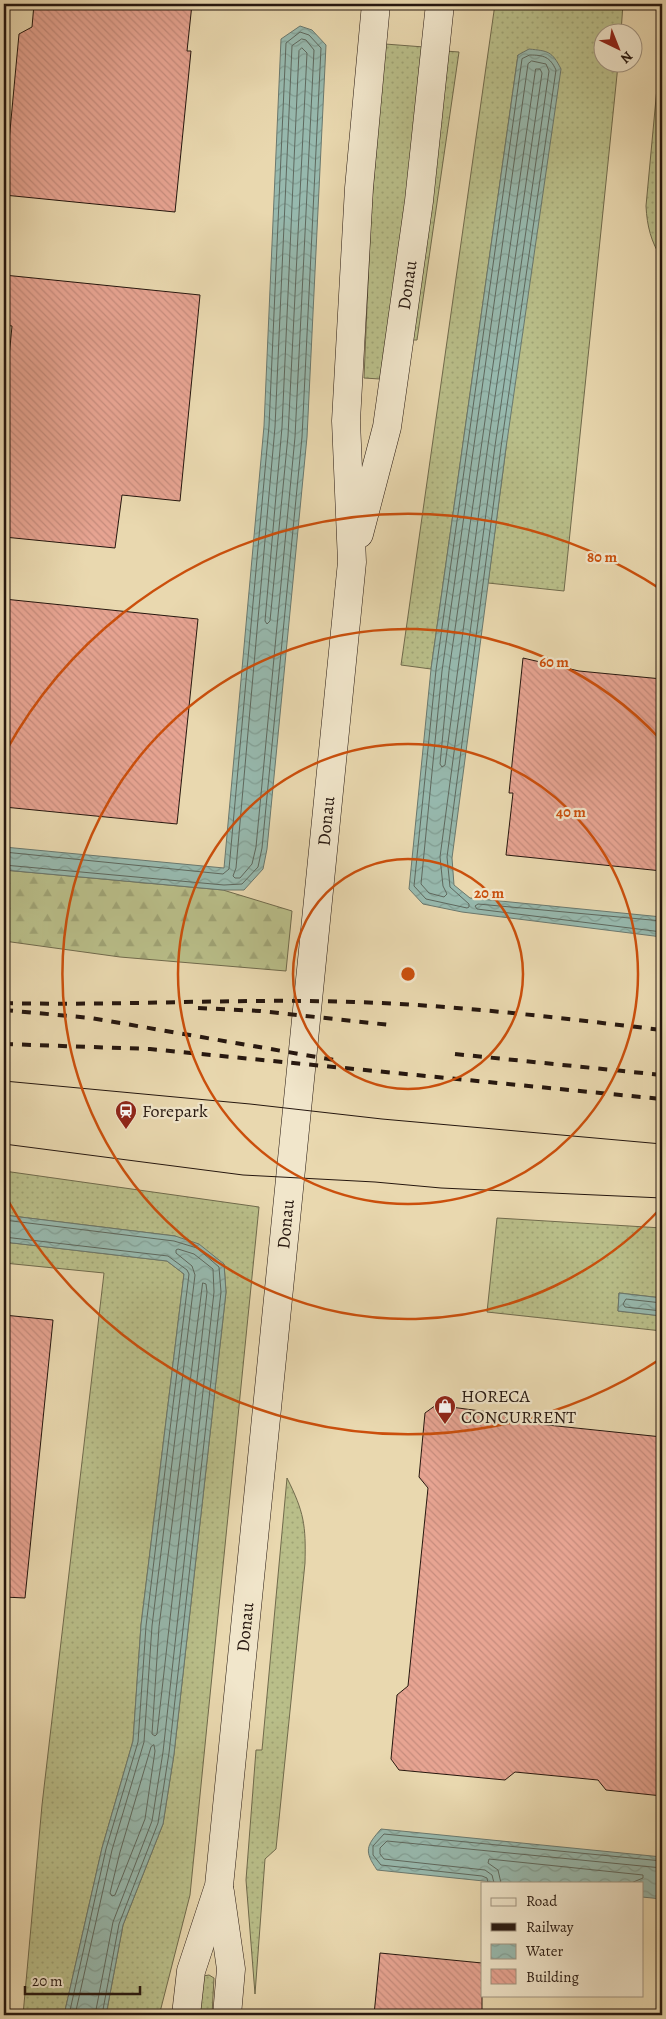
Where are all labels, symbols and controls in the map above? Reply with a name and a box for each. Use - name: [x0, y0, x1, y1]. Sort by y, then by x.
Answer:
- north arrow: [594, 22, 644, 72]
- text: N: [616, 47, 637, 68]
- street label: Donau: [392, 259, 422, 311]
- text: 80 m: [587, 547, 617, 567]
- text: 60 m: [539, 652, 569, 672]
- street label: Donau: [312, 795, 340, 847]
- text: 40 m: [556, 802, 586, 822]
- text: 20 m: [474, 883, 504, 903]
- centre of rings: [399, 965, 417, 983]
- station icon: Forepark: [114, 1099, 138, 1130]
- place label: Forepark: [142, 1099, 208, 1123]
- street label: Donau: [271, 1198, 300, 1250]
- place label: HORECA CONCURRENT: [461, 1384, 576, 1429]
- shop icon: HORECA CONCURRENT: [433, 1394, 457, 1425]
- street label: Donau: [231, 1601, 259, 1653]
- legend: [481, 1882, 644, 1996]
- text: Road: [526, 1891, 558, 1911]
- text: Railway: [526, 1917, 574, 1937]
- text: Water: [525, 1941, 563, 1961]
- scale bar: [25, 1964, 140, 1996]
- text: Building: [526, 1967, 579, 1987]
- text: 20 m: [32, 1971, 63, 1991]

